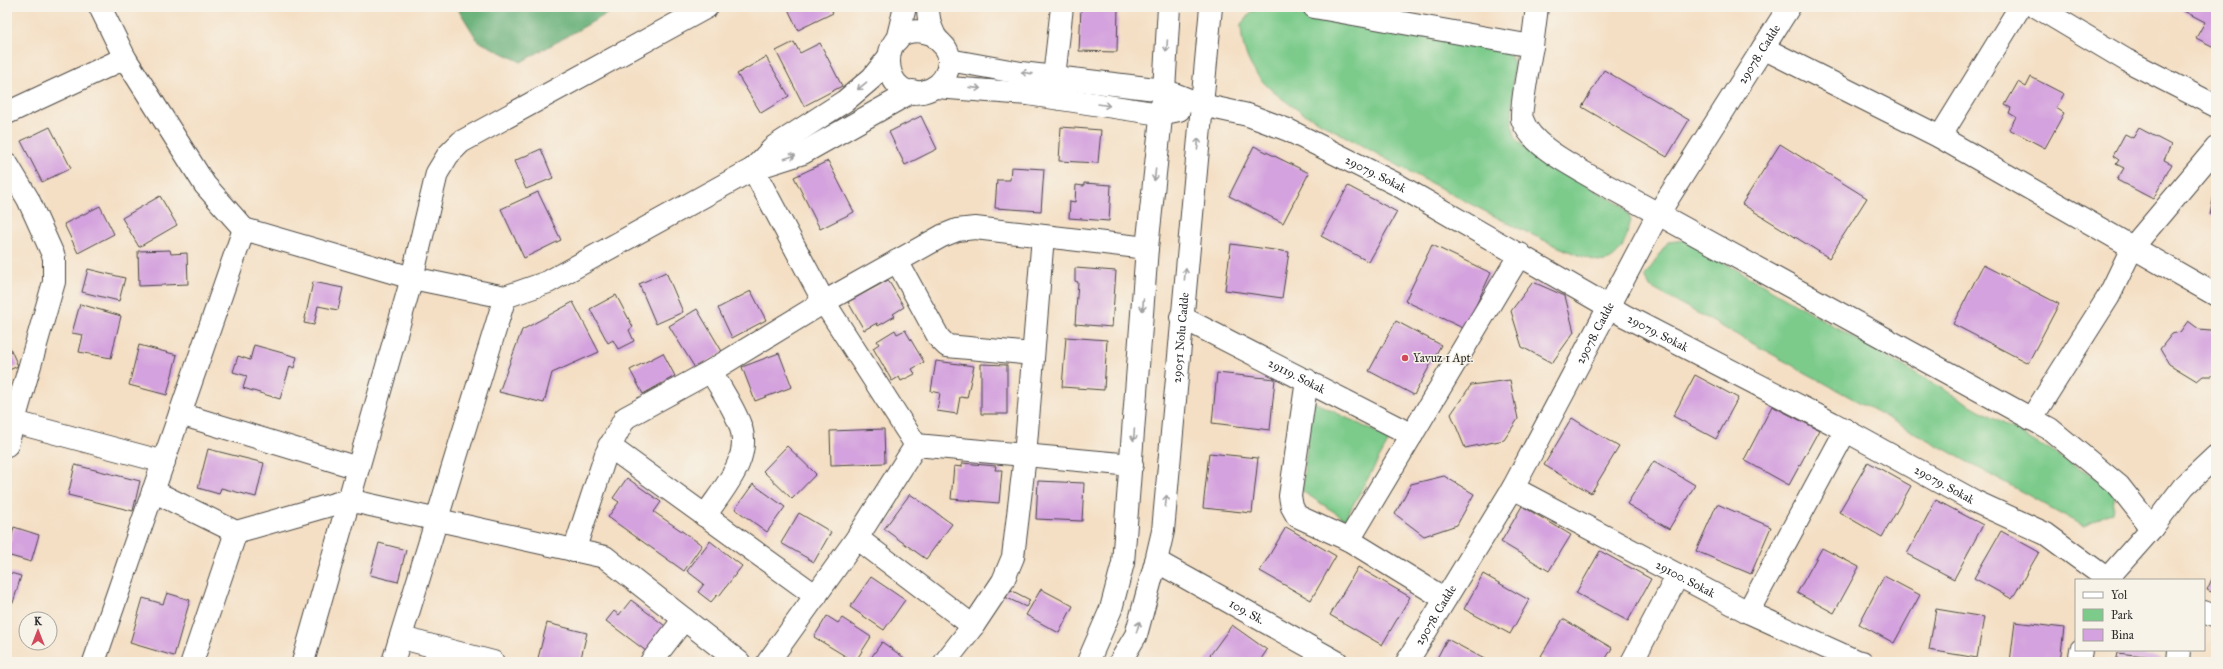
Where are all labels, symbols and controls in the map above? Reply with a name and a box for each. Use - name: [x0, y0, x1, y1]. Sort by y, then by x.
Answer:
- street label: 29078. Cadde: [1735, 22, 1783, 86]
- one-way arrow: [1163, 39, 1170, 52]
- one-way arrow: [1021, 69, 1034, 77]
- one-way arrow: [857, 82, 867, 91]
- one-way arrow: [968, 85, 981, 92]
- one-way arrow: [1097, 101, 1110, 109]
- one-way arrow: [1194, 138, 1202, 151]
- one-way arrow: [784, 153, 797, 160]
- street label: 29079. Sokak: [1343, 153, 1409, 196]
- one-way arrow: [1151, 168, 1158, 181]
- one-way arrow: [1182, 268, 1189, 281]
- street label: 29051 Nolu Cadde: [1170, 292, 1192, 384]
- one-way arrow: [1140, 298, 1147, 311]
- street label: 29078. Cadde: [1573, 300, 1617, 366]
- street label: 29079. Sokak: [1625, 312, 1691, 355]
- place label: Yavuz 1 Apt.: [1413, 351, 1473, 365]
- marker: Yavuz 1 Apt.: [1400, 353, 1410, 363]
- street label: 29119. Sokak: [1266, 356, 1328, 397]
- one-way arrow: [1131, 428, 1138, 441]
- street label: 29079. Sokak: [1912, 463, 1977, 507]
- one-way arrow: [1162, 495, 1169, 508]
- street label: 29100. Sokak: [1653, 558, 1718, 601]
- legend: [2075, 579, 2205, 651]
- street label: 29078. Cadde: [1412, 583, 1459, 648]
- text: Yol: [2111, 588, 2128, 602]
- street label: 109. Sk.: [1227, 596, 1267, 627]
- text: Park: [2111, 608, 2133, 622]
- north arrow: [18, 611, 58, 651]
- text: K: [34, 615, 43, 628]
- one-way arrow: [1135, 621, 1142, 634]
- text: Bina: [2111, 628, 2135, 642]

